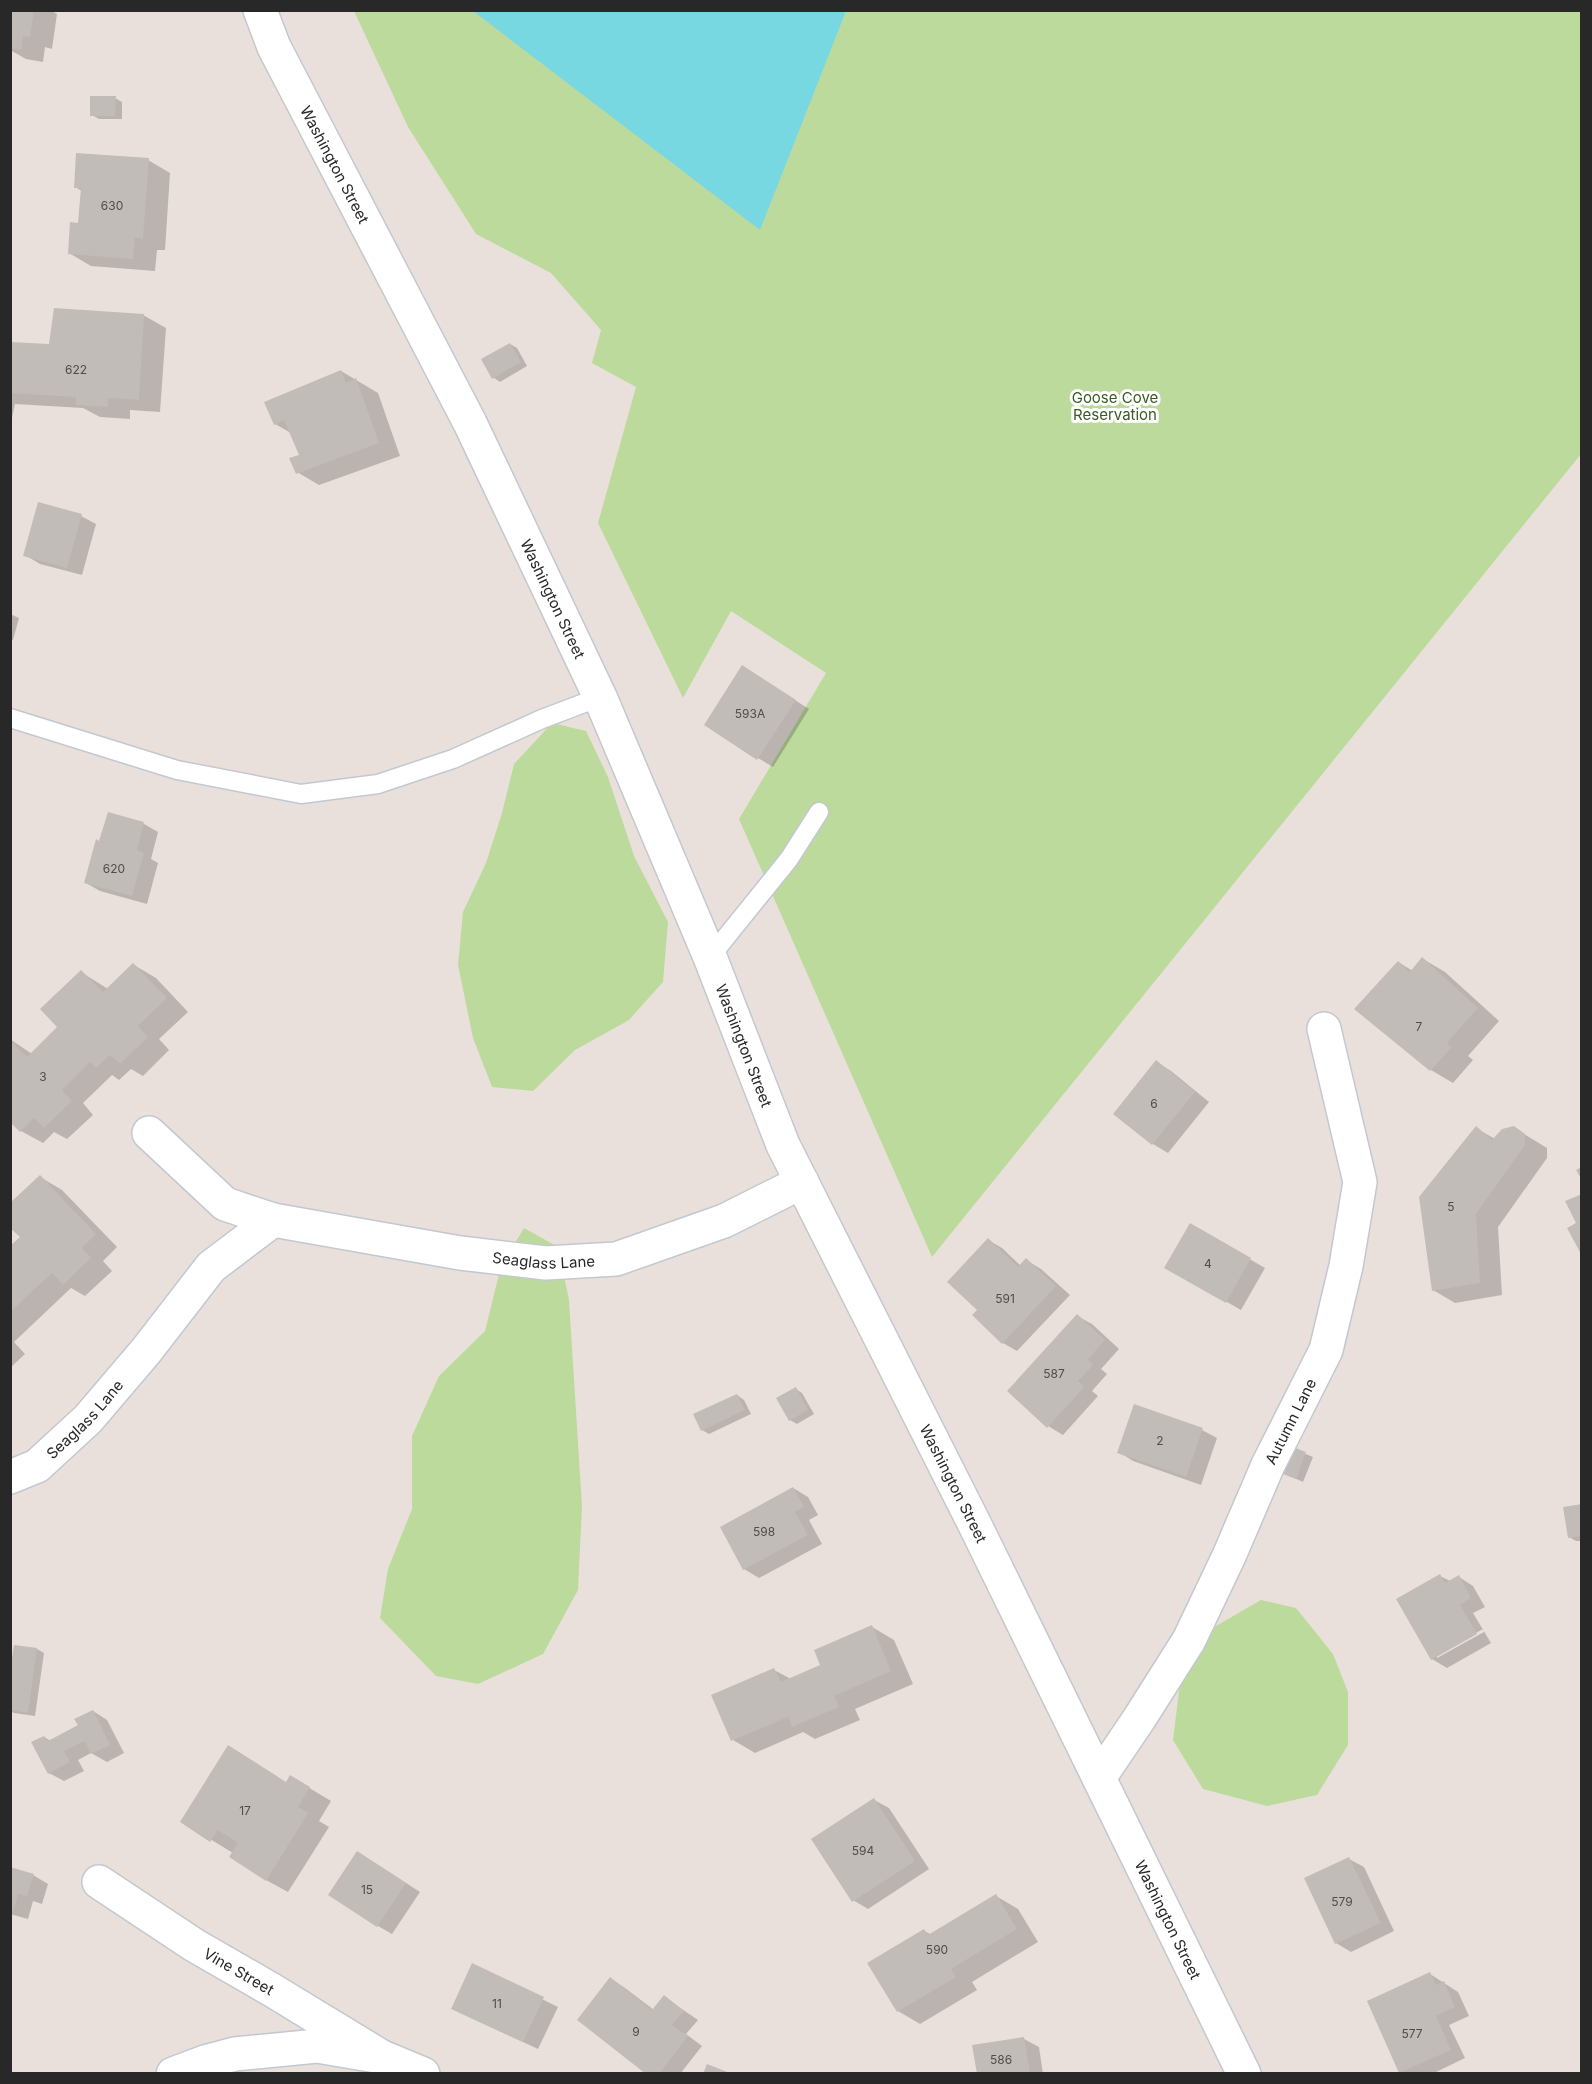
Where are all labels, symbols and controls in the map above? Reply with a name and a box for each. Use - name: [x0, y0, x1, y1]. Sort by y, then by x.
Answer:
- street label: Washington Street: [297, 102, 374, 227]
- house number: 630: [101, 198, 123, 213]
- house number: 622: [65, 362, 87, 377]
- park label: Goose Cove Reservation: [1072, 388, 1158, 424]
- street label: Washington Street: [517, 536, 590, 662]
- house number: 593A: [735, 706, 765, 721]
- house number: 620: [103, 861, 125, 876]
- street label: Washington Street: [712, 981, 777, 1110]
- house number: 7: [1416, 1019, 1423, 1034]
- house number: 3: [39, 1069, 47, 1084]
- house number: 6: [1150, 1096, 1158, 1111]
- house number: 5: [1447, 1199, 1455, 1214]
- street label: Seaglass Lane: [491, 1247, 596, 1273]
- house number: 4: [1204, 1256, 1212, 1271]
- house number: 591: [995, 1291, 1015, 1306]
- house number: 587: [1043, 1366, 1065, 1381]
- street label: Autumn Lane: [1261, 1375, 1320, 1467]
- street label: Seaglass Lane: [42, 1376, 127, 1463]
- street label: Washington Street: [916, 1421, 992, 1546]
- house number: 2: [1156, 1433, 1164, 1448]
- house number: 598: [753, 1524, 775, 1539]
- house number: 17: [239, 1803, 251, 1818]
- house number: 594: [852, 1843, 874, 1858]
- street label: Washington Street: [1131, 1857, 1206, 1982]
- house number: 15: [361, 1882, 373, 1897]
- house number: 579: [1331, 1894, 1353, 1909]
- house number: 590: [926, 1942, 948, 1957]
- street label: Vine Street: [200, 1943, 278, 1999]
- house number: 11: [492, 1996, 502, 2011]
- house number: 9: [632, 2024, 640, 2039]
- house number: 577: [1401, 2026, 1423, 2041]
- house number: 586: [990, 2052, 1012, 2067]

